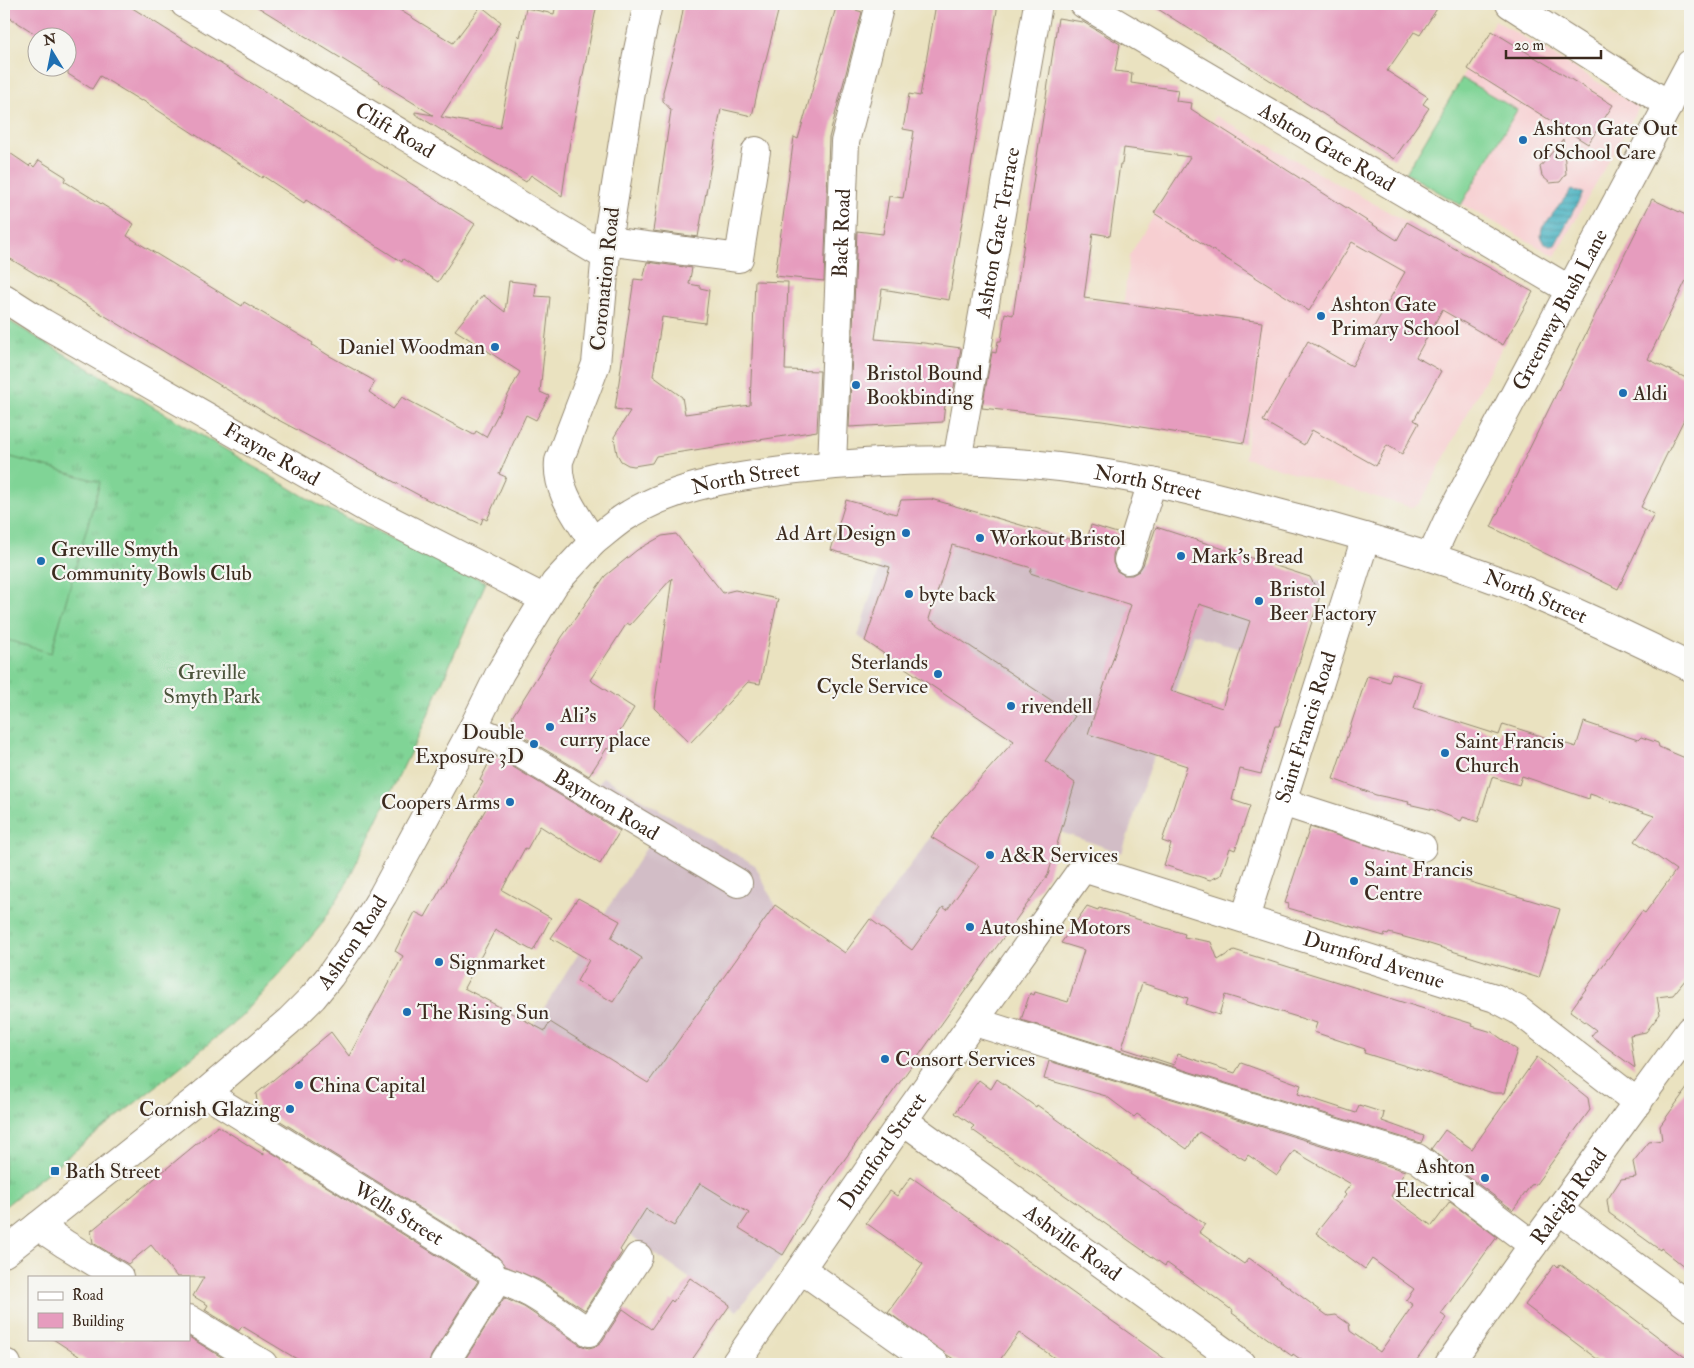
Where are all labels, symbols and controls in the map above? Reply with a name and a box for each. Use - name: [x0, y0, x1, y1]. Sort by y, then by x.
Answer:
- north arrow: [28, 28, 78, 78]
- scale bar: [1506, 28, 1602, 60]
- text: N: [41, 30, 58, 49]
- text: 20 m: [1514, 36, 1544, 55]
- street label: Clift Road: [350, 96, 440, 165]
- street label: Ashton Gate Road: [1253, 96, 1401, 198]
- place label: Ashton Gate Out of School Care: [1532, 115, 1678, 166]
- marker: Ashton Gate Out of School Care: [1517, 134, 1529, 146]
- street label: Ashton Gate Terrace: [969, 145, 1026, 321]
- street label: Back Road: [826, 187, 857, 278]
- street label: Coronation Road: [584, 205, 626, 352]
- street label: Greenway Bush Lane: [1506, 224, 1614, 395]
- place label: Ashton Gate Primary School: [1330, 291, 1460, 342]
- marker: Ashton Gate Primary School: [1315, 310, 1327, 322]
- place label: Daniel Woodman: [339, 334, 485, 361]
- marker: Daniel Woodman: [489, 341, 501, 353]
- place label: Bristol Bound Bookbinding: [866, 360, 983, 411]
- marker: Bristol Bound Bookbinding: [850, 379, 862, 391]
- place label: Aldi: [1632, 380, 1668, 407]
- marker: Aldi: [1617, 387, 1629, 399]
- street label: Frayne Road: [219, 416, 325, 492]
- street label: North Street: [688, 455, 801, 501]
- street label: North Street: [1092, 459, 1205, 506]
- place label: Ad Art Design: [775, 520, 896, 547]
- place label: Workout Bristol: [989, 525, 1126, 552]
- marker: Ad Art Design: [900, 527, 912, 539]
- marker: Workout Bristol: [974, 532, 986, 544]
- place label: Greville Smyth Community Bowls Club: [51, 536, 252, 587]
- place label: Mark's Bread: [1191, 543, 1304, 570]
- marker: Mark's Bread: [1175, 550, 1187, 562]
- marker: Greville Smyth Community Bowls Club: [35, 555, 47, 567]
- street label: North Street: [1481, 563, 1592, 630]
- place label: Bristol Beer Factory: [1269, 576, 1377, 627]
- place label: byte back: [919, 581, 996, 608]
- marker: byte back: [903, 588, 915, 600]
- marker: Bristol Beer Factory: [1253, 595, 1265, 607]
- street label: Saint Francis Road: [1269, 648, 1342, 806]
- place label: Sterlands Cycle Service: [816, 649, 928, 700]
- park label: Greville Smyth Park: [163, 659, 261, 710]
- marker: Sterlands Cycle Service: [932, 668, 944, 680]
- place label: rivendell: [1021, 693, 1093, 720]
- marker: rivendell: [1005, 700, 1017, 712]
- place label: Ali's curry place: [559, 702, 651, 753]
- place label: Double Exposure 3D: [415, 719, 524, 770]
- marker: Ali's curry place: [544, 721, 556, 733]
- place label: Saint Francis Church: [1455, 728, 1564, 779]
- marker: Double Exposure 3D: [528, 738, 540, 750]
- marker: Saint Francis Church: [1439, 747, 1451, 759]
- street label: Baynton Road: [549, 763, 665, 847]
- place label: Coopers Arms: [381, 789, 500, 816]
- marker: Coopers Arms: [504, 796, 516, 808]
- place label: A&R Services: [999, 842, 1118, 869]
- marker: A&R Services: [984, 849, 996, 861]
- place label: Saint Francis Centre: [1364, 856, 1473, 907]
- marker: Saint Francis Centre: [1348, 875, 1360, 887]
- street label: Ashton Road: [311, 890, 393, 996]
- place label: Autoshine Motors: [979, 914, 1131, 941]
- marker: Autoshine Motors: [964, 921, 976, 933]
- street label: Durnford Avenue: [1300, 925, 1448, 995]
- place label: Signmarket: [449, 949, 546, 976]
- marker: Signmarket: [433, 956, 445, 968]
- place label: The Rising Sun: [417, 999, 549, 1026]
- marker: The Rising Sun: [401, 1006, 413, 1018]
- place label: Consort Services: [895, 1046, 1035, 1073]
- marker: Consort Services: [879, 1053, 891, 1065]
- place label: China Capital: [309, 1072, 426, 1099]
- marker: China Capital: [293, 1079, 305, 1091]
- street label: Durnford Street: [832, 1087, 932, 1215]
- place label: Cornish Glazing: [139, 1096, 281, 1123]
- marker: Cornish Glazing: [284, 1103, 296, 1115]
- street label: Raleigh Road: [1524, 1142, 1613, 1250]
- place label: Ashton Electrical: [1395, 1153, 1476, 1204]
- place label: Bath Street: [65, 1158, 160, 1185]
- marker: Bath Street: [49, 1165, 61, 1177]
- marker: Ashton Electrical: [1479, 1172, 1491, 1184]
- street label: Wells Street: [348, 1175, 449, 1252]
- street label: Ashville Road: [1018, 1198, 1127, 1287]
- legend: [28, 1276, 190, 1340]
- text: Road: [72, 1286, 104, 1305]
- text: Building: [72, 1312, 124, 1331]

